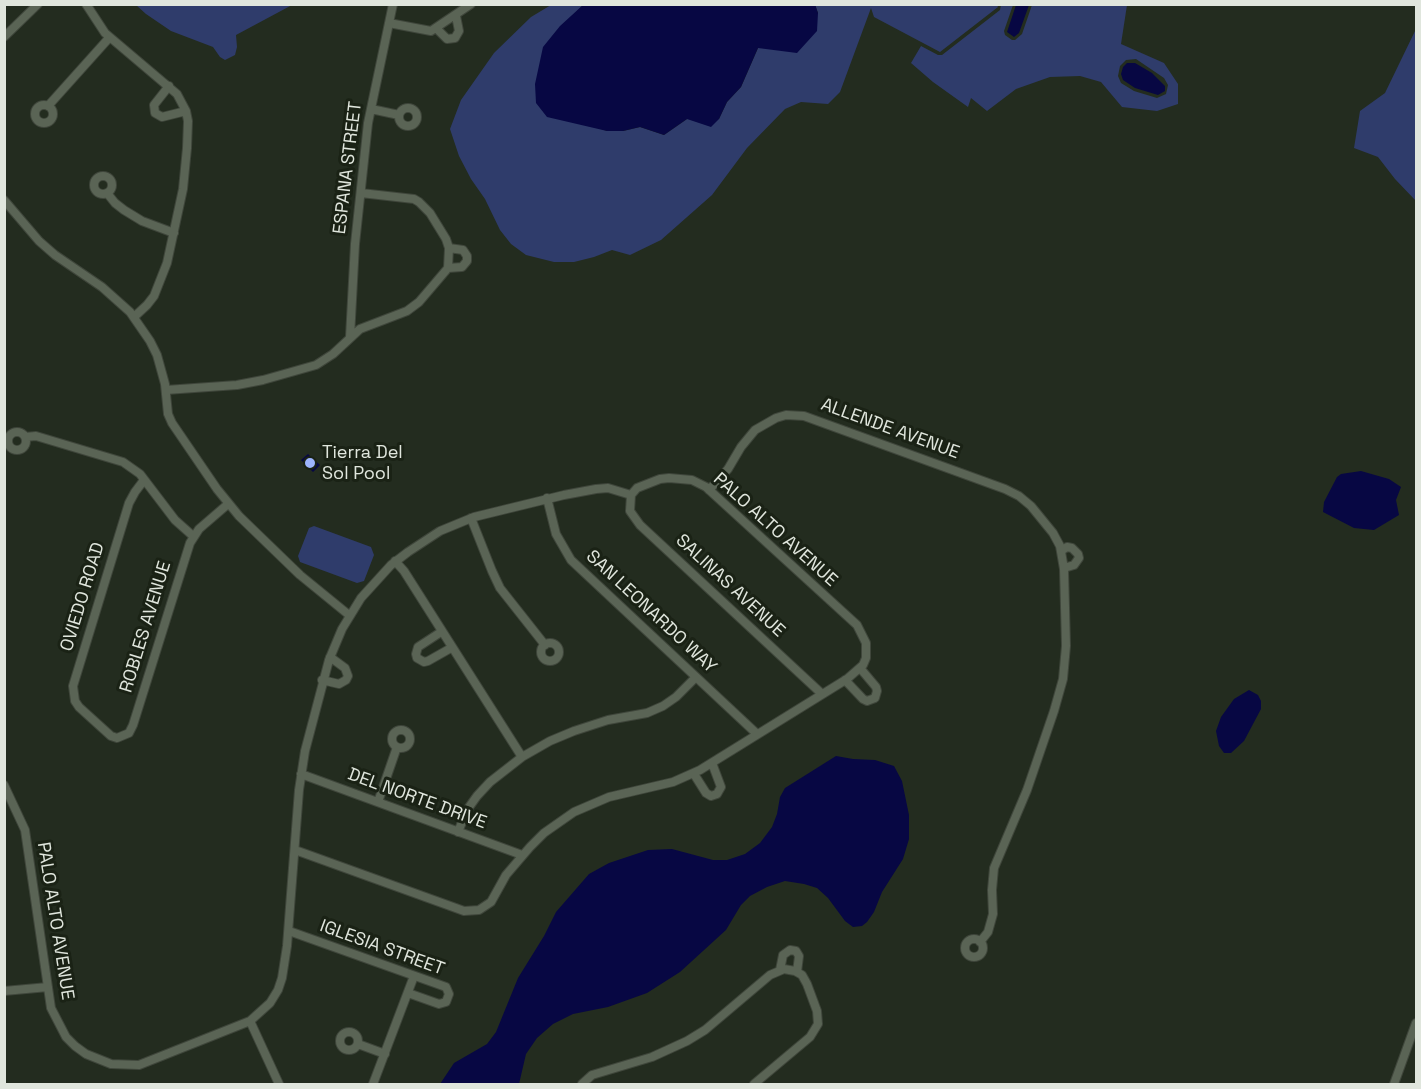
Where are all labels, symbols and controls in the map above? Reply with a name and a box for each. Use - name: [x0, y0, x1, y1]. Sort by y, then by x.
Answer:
- street label: ESPANA STREET: [329, 100, 367, 236]
- street label: ALLENDE AVENUE: [818, 394, 962, 464]
- place label: Tierra Del Sol Pool: [322, 442, 403, 484]
- marker: Tierra Del Sol Pool: [303, 456, 317, 470]
- street label: PALO ALTO AVENUE: [709, 469, 841, 591]
- street label: SALINAS AVENUE: [671, 530, 789, 642]
- street label: OVIEDO ROAD: [56, 540, 110, 654]
- street label: SAN LEONARDO WAY: [581, 546, 721, 678]
- street label: ROBLES AVENUE: [116, 559, 176, 695]
- street label: DEL NORTE DRIVE: [345, 764, 489, 834]
- street label: PALO ALTO AVENUE: [32, 841, 78, 1001]
- street label: IGLESIA STREET: [317, 915, 447, 981]

